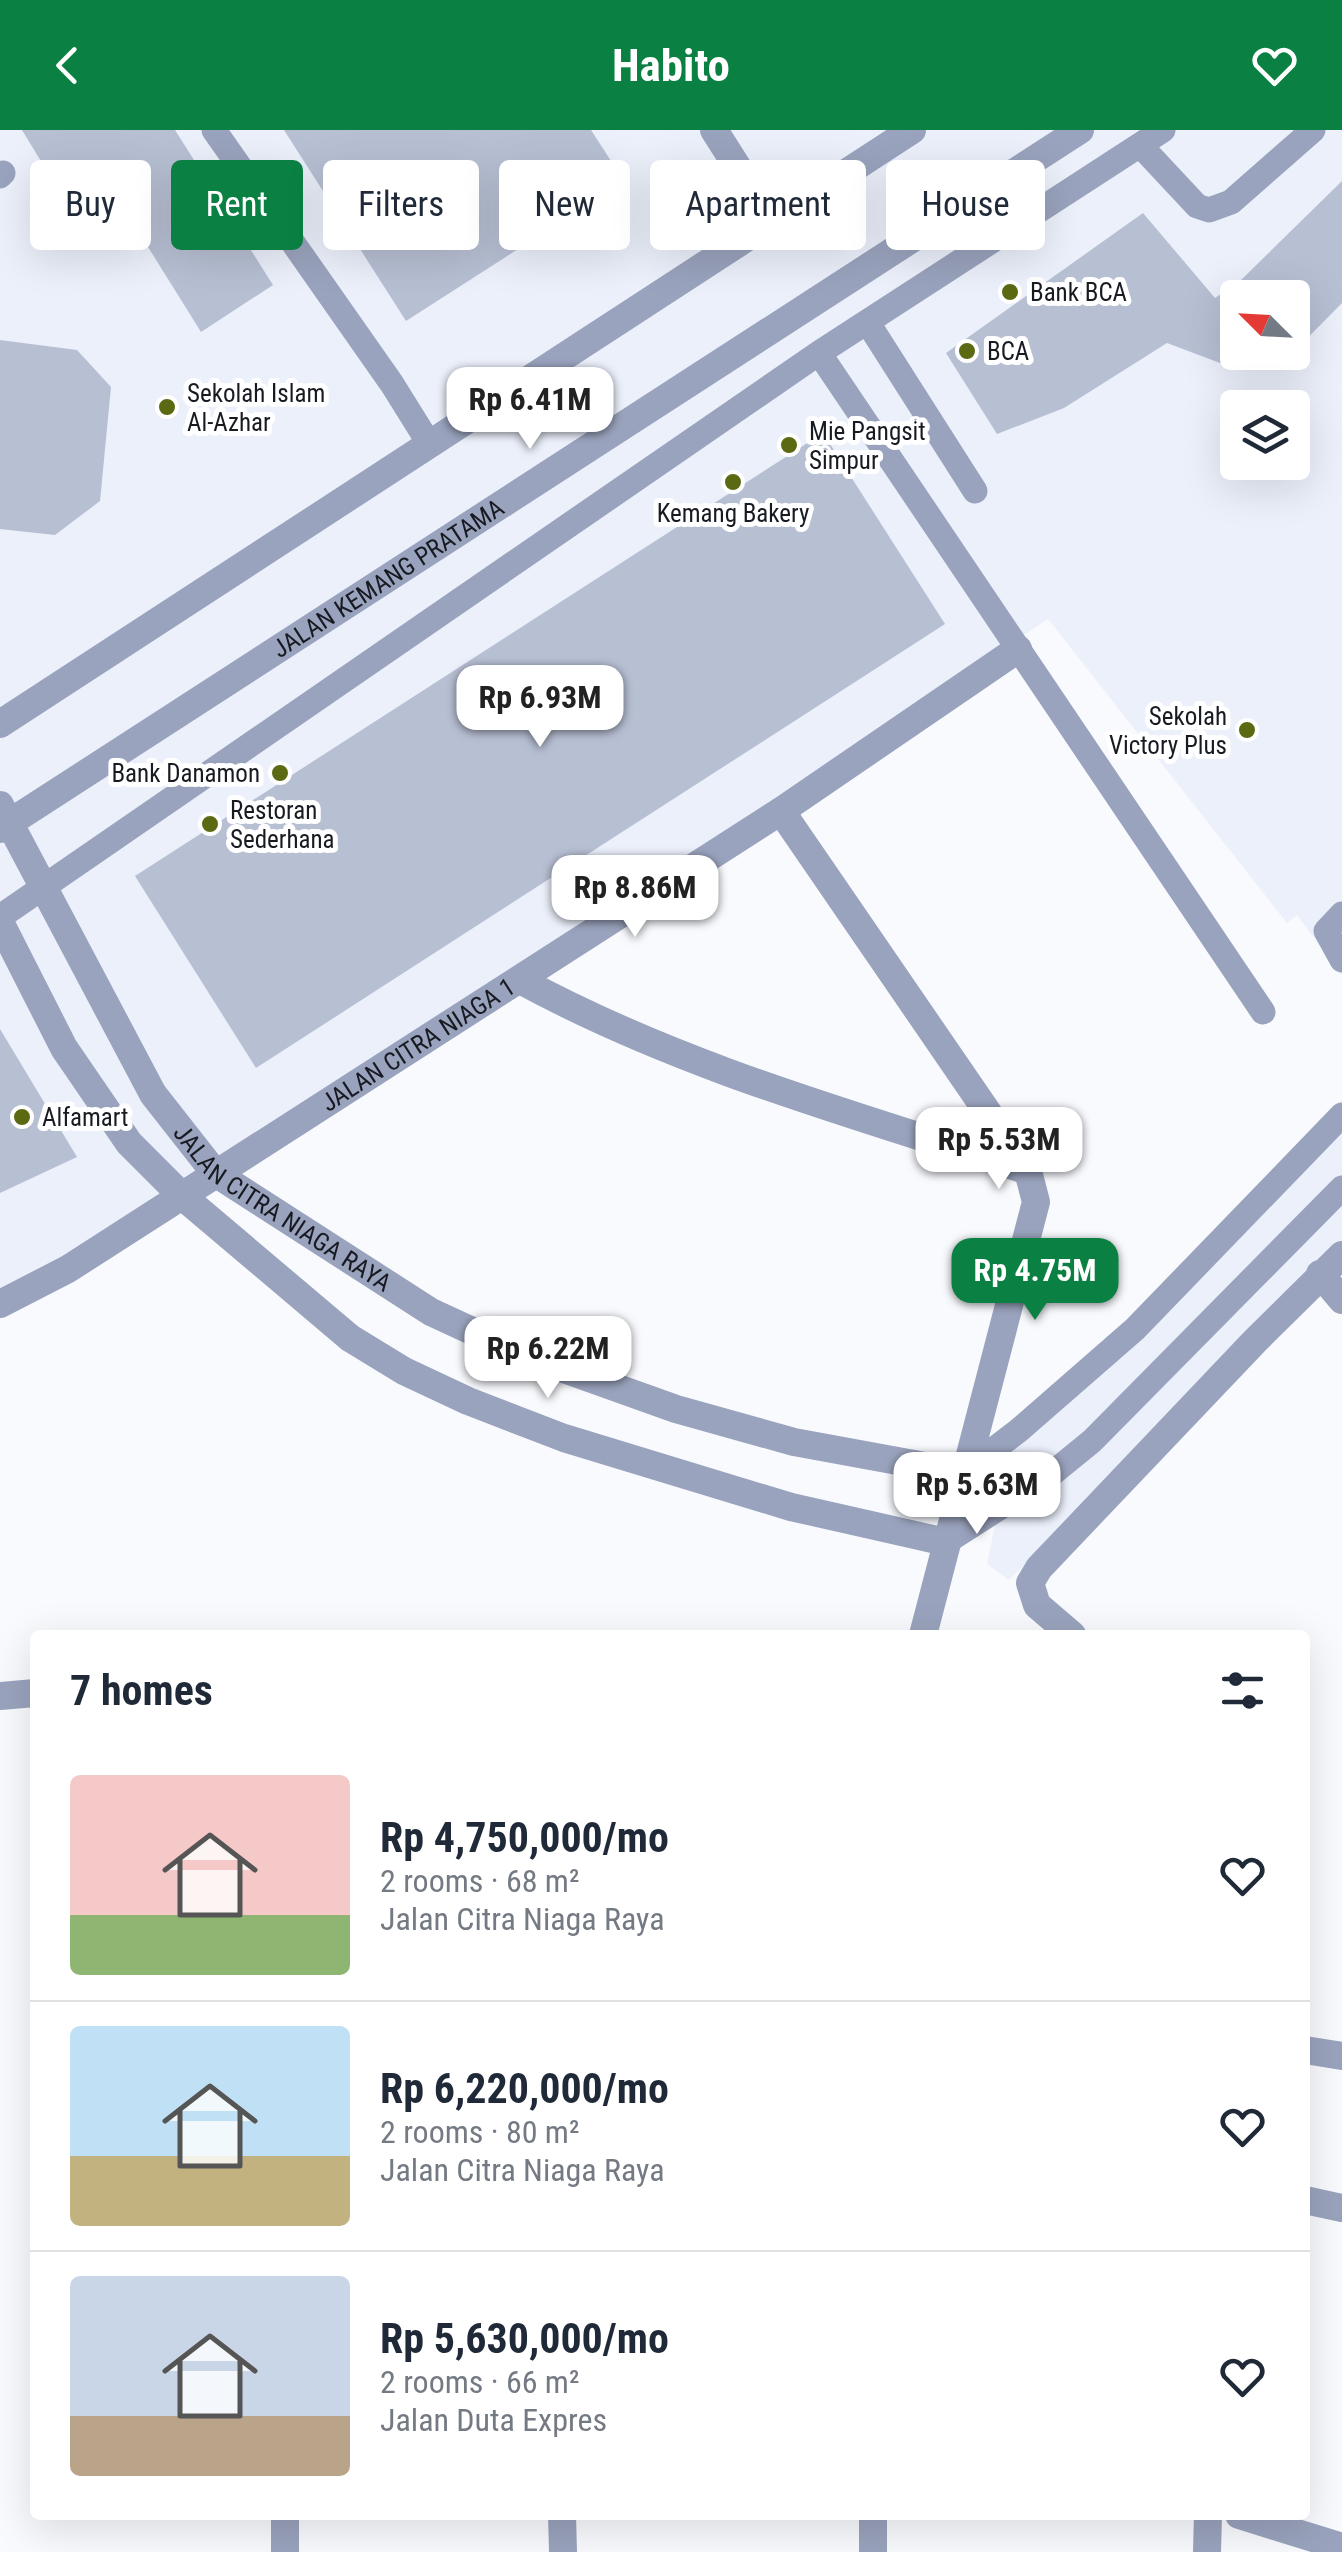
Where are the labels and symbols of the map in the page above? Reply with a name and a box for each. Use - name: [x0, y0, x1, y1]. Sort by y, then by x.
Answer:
- place label: Bank BCA: [1030, 278, 1127, 307]
- north arrow: [1220, 280, 1310, 370]
- marker: Bank BCA: [999, 281, 1021, 303]
- place label: BCA: [987, 337, 1029, 366]
- marker: BCA: [956, 340, 978, 362]
- pin: Rp 6.41M: [427, 367, 633, 452]
- place label: Sekolah Islam Al-Azhar: [187, 379, 325, 437]
- marker: Sekolah Islam Al-Azhar: [156, 396, 178, 418]
- place label: Mie Pangsit Simpur: [809, 417, 926, 475]
- marker: Mie Pangsit Simpur: [778, 434, 800, 456]
- marker: Kemang Bakery: [722, 471, 744, 493]
- street label: JALAN KEMANG PRATAMA: [267, 493, 509, 663]
- place label: Kemang Bakery: [657, 499, 809, 528]
- pin: Rp 6.93M: [437, 665, 643, 750]
- place label: Sekolah Victory Plus: [1109, 702, 1227, 760]
- marker: Sekolah Victory Plus: [1236, 719, 1258, 741]
- place label: Bank Danamon: [111, 759, 260, 788]
- marker: Bank Danamon: [269, 762, 291, 784]
- place label: Restoran Sederhana: [230, 796, 335, 854]
- marker: Restoran Sederhana: [199, 813, 221, 835]
- pin: Rp 8.86M: [532, 855, 738, 940]
- street label: JALAN CITRA NIAGA 1: [315, 972, 520, 1117]
- place label: Alfamart: [42, 1103, 128, 1132]
- marker: Alfamart: [11, 1106, 33, 1128]
- pin: Rp 5.53M: [896, 1107, 1102, 1192]
- street label: JALAN CITRA NIAGA RAYA: [168, 1119, 397, 1297]
- pin: Rp 4.75M: [932, 1238, 1138, 1323]
- pin: Rp 6.22M: [445, 1316, 651, 1401]
- pin: Rp 5.63M: [874, 1452, 1080, 1537]

